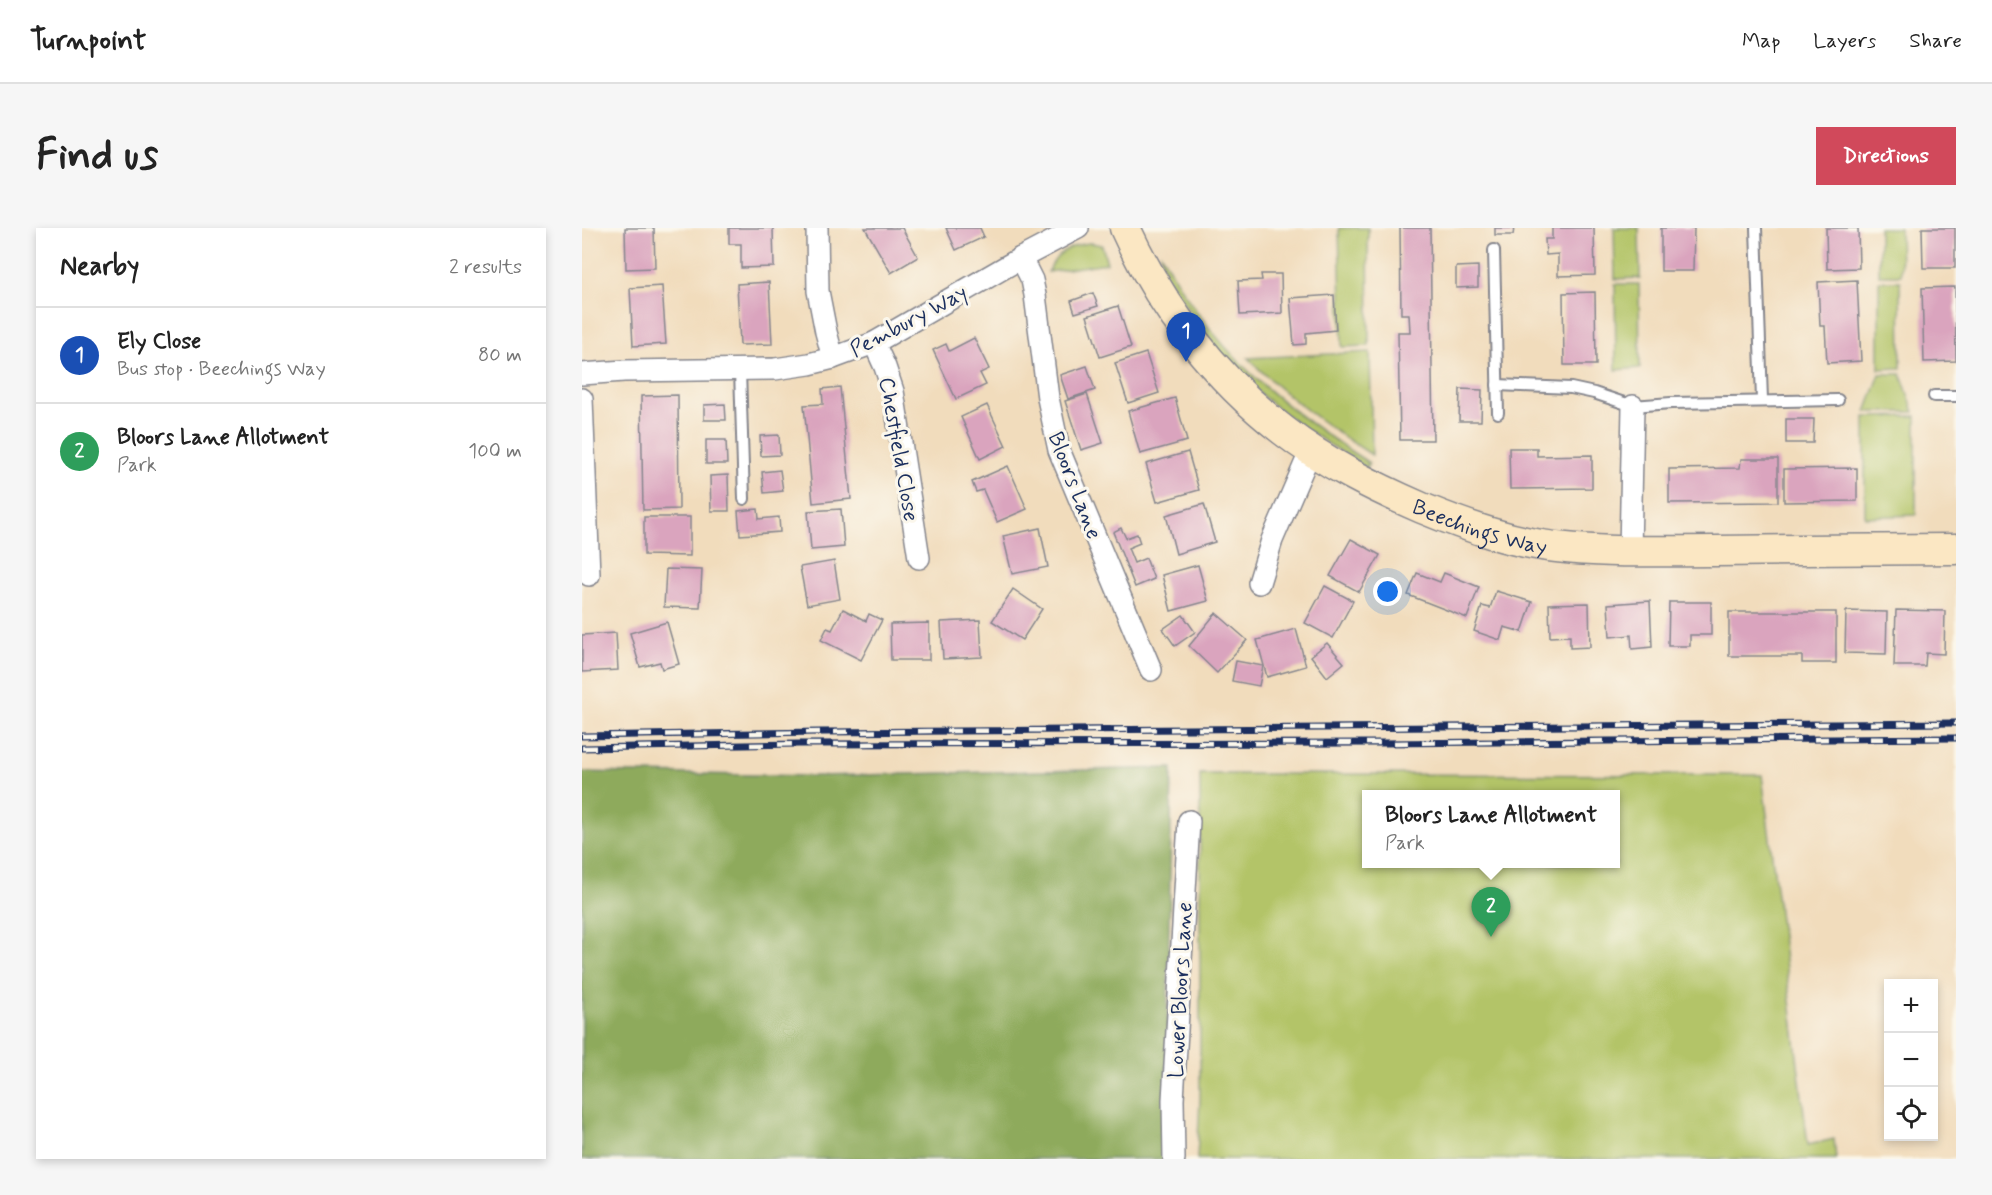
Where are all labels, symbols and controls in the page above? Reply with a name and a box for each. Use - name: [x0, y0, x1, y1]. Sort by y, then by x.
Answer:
- text: Turnpoint: [30, 23, 146, 60]
- text: Map: [1742, 27, 1780, 55]
- text: Layers: [1813, 27, 1876, 55]
- text: Share: [1909, 27, 1962, 55]
- button: Directions: [1816, 127, 1956, 185]
- text: Find us: [36, 129, 158, 184]
- text: Nearby: [60, 250, 139, 284]
- text: 2 results: [449, 254, 522, 281]
- street label: Pembury Way: [845, 279, 972, 364]
- pin: 1: [1166, 312, 1206, 362]
- text: Ely Close: [117, 328, 201, 356]
- text: 1: [75, 342, 84, 369]
- text: 80 m: [478, 342, 522, 369]
- text: Bus stop · Beechings Way: [117, 356, 326, 383]
- street label: Chestfield Close: [872, 375, 924, 524]
- text: Bloors Lane Allotment: [117, 424, 329, 452]
- street label: Bloors Lane: [1041, 428, 1107, 543]
- text: 2: [75, 438, 84, 465]
- text: 100 m: [468, 438, 522, 465]
- text: Park: [117, 452, 157, 479]
- street label: Beechings Way: [1408, 494, 1549, 562]
- your location: [1373, 577, 1402, 606]
- popup: [1362, 790, 1620, 868]
- text: Bloors Lane Allotment: [1385, 802, 1597, 830]
- text: Park: [1385, 830, 1425, 857]
- pin: 2: [1472, 888, 1510, 937]
- street label: Lower Bloors Lane: [1162, 901, 1200, 1079]
- map controls: [1884, 979, 1938, 1141]
- button: +: [1884, 979, 1938, 1033]
- button: −: [1884, 1033, 1938, 1087]
- button: locate: [1884, 1087, 1938, 1141]

